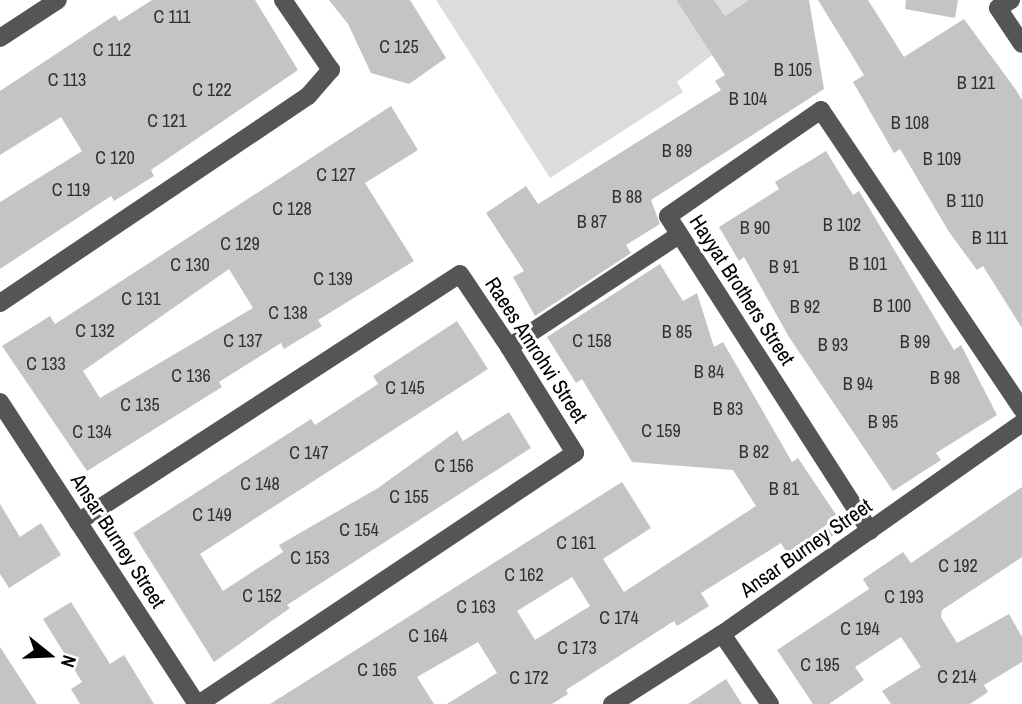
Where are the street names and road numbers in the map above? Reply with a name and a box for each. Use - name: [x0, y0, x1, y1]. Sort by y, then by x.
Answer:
- street label: Hayyat Brothers Street: [684, 210, 800, 370]
- street label: Raees Amrohvi Street: [479, 272, 593, 428]
- street label: Ansar Burney Street: [65, 469, 171, 613]
- street label: Ansar Burney Street: [735, 493, 877, 603]

